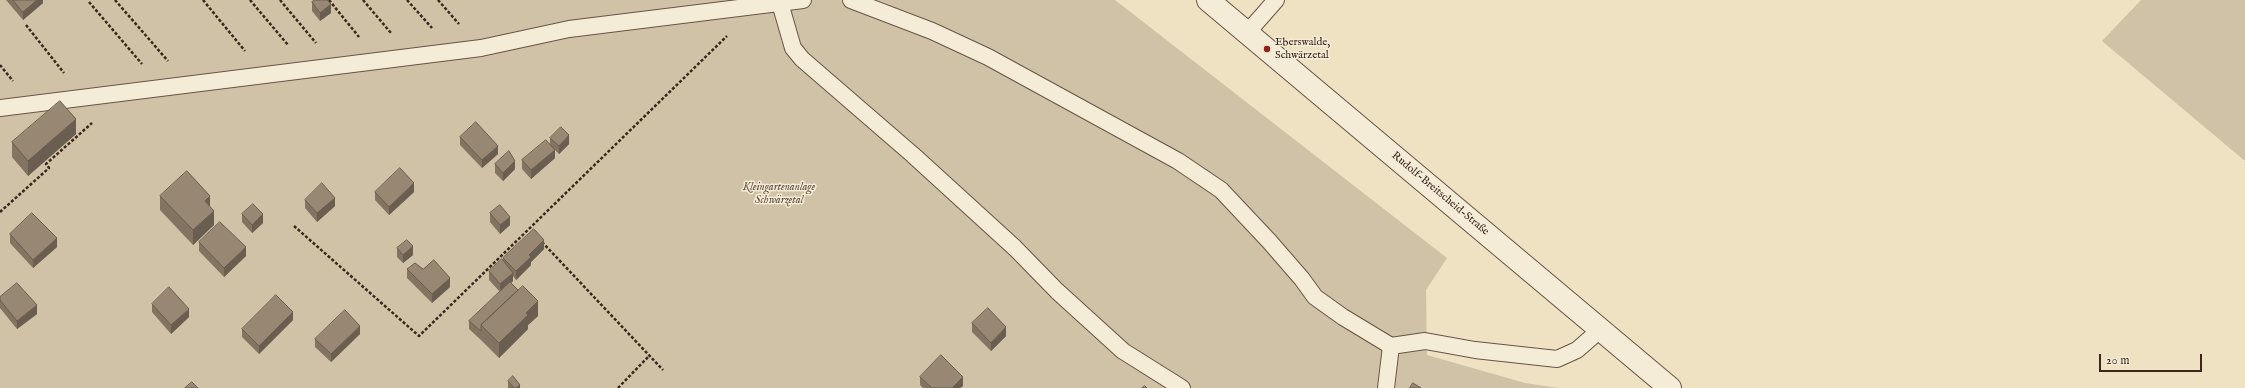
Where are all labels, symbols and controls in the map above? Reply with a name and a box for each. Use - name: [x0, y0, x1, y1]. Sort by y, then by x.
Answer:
- place label: Eberswalde, Schwärzetal: [1275, 36, 1330, 62]
- marker: Eberswalde, Schwärzetal: [1262, 44, 1272, 54]
- street label: Rudolf-Breitscheid-Straße: [1389, 149, 1491, 239]
- park label: Kleingartenanlage Schwärzetal: [743, 181, 815, 207]
- scale bar: [2101, 346, 2204, 372]
- text: 20 m: [2106, 353, 2129, 368]

